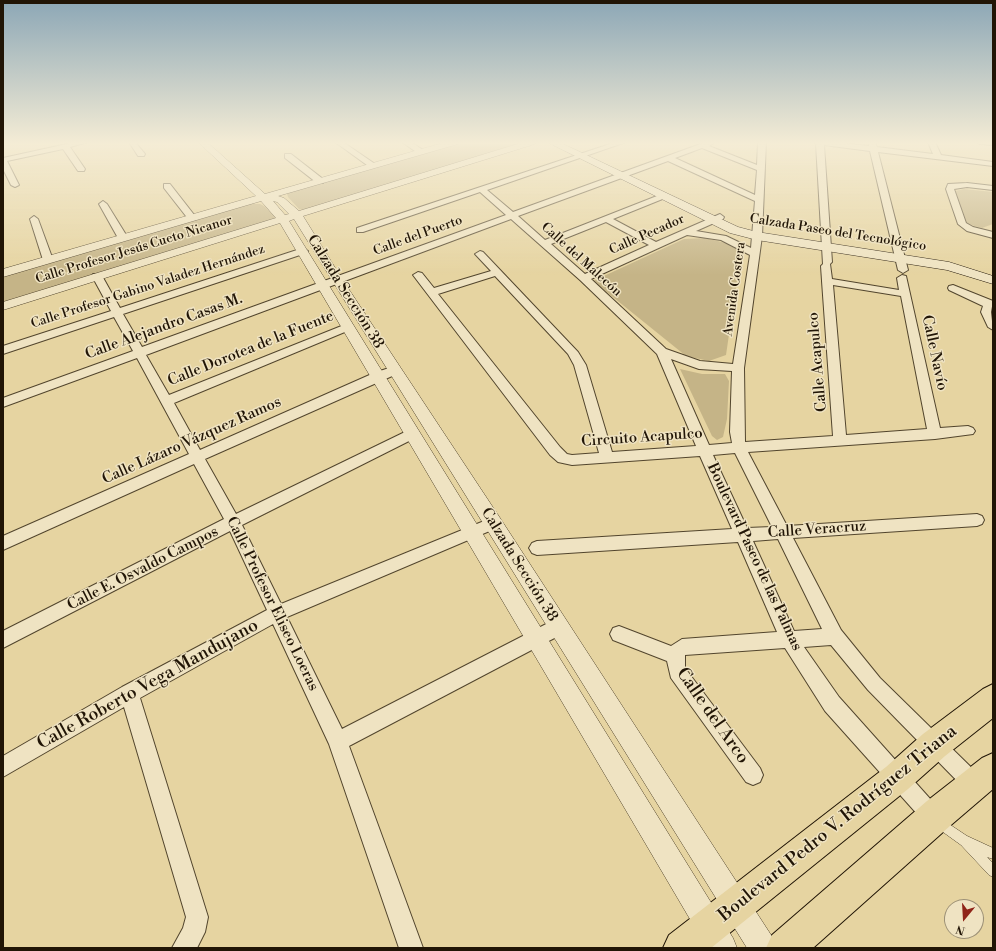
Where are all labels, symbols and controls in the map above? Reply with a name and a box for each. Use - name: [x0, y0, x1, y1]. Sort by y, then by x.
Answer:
- street label: Calle Pecador: [607, 211, 687, 259]
- street label: Calzada Paseo del Tecnológico: [749, 211, 927, 255]
- street label: Calle Profesor Jesús Cueto Nicanor: [34, 213, 234, 287]
- street label: Calle del Puerto: [371, 213, 465, 259]
- street label: Calle del Malecón: [537, 220, 625, 300]
- street label: Calzada Sección 38: [303, 232, 387, 352]
- street label: Avenida Costera: [721, 241, 749, 337]
- street label: Calle Profesor Gabino Valadez Hernández: [29, 242, 267, 332]
- street label: Calle Alejandro Casas M.: [83, 290, 245, 364]
- street label: Calle Dorotea de la Fuente: [165, 307, 337, 391]
- street label: Calle Acapulco: [805, 311, 831, 413]
- street label: Calle Navío: [917, 314, 951, 392]
- street label: Calle Lázaro Vázquez Ramos: [100, 393, 284, 489]
- street label: Circuito Acapulco: [581, 425, 703, 451]
- street label: Boulevard Paseo de las Palmas: [703, 460, 805, 654]
- street label: Calzada Sección 38: [477, 505, 561, 625]
- street label: Calle Profesor Eliseo Loeras: [222, 514, 322, 694]
- street label: Calle Veracruz: [767, 518, 867, 542]
- street label: Calle E. Osvaldo Campos: [65, 523, 221, 615]
- street label: Calle Roberto Vega Mandujano: [34, 615, 262, 755]
- street label: Calle del Arco: [671, 664, 753, 768]
- street label: Boulevard Pedro V. Rodríguez Triana: [714, 721, 962, 927]
- north arrow: [944, 899, 984, 939]
- text: N: [954, 921, 967, 937]

